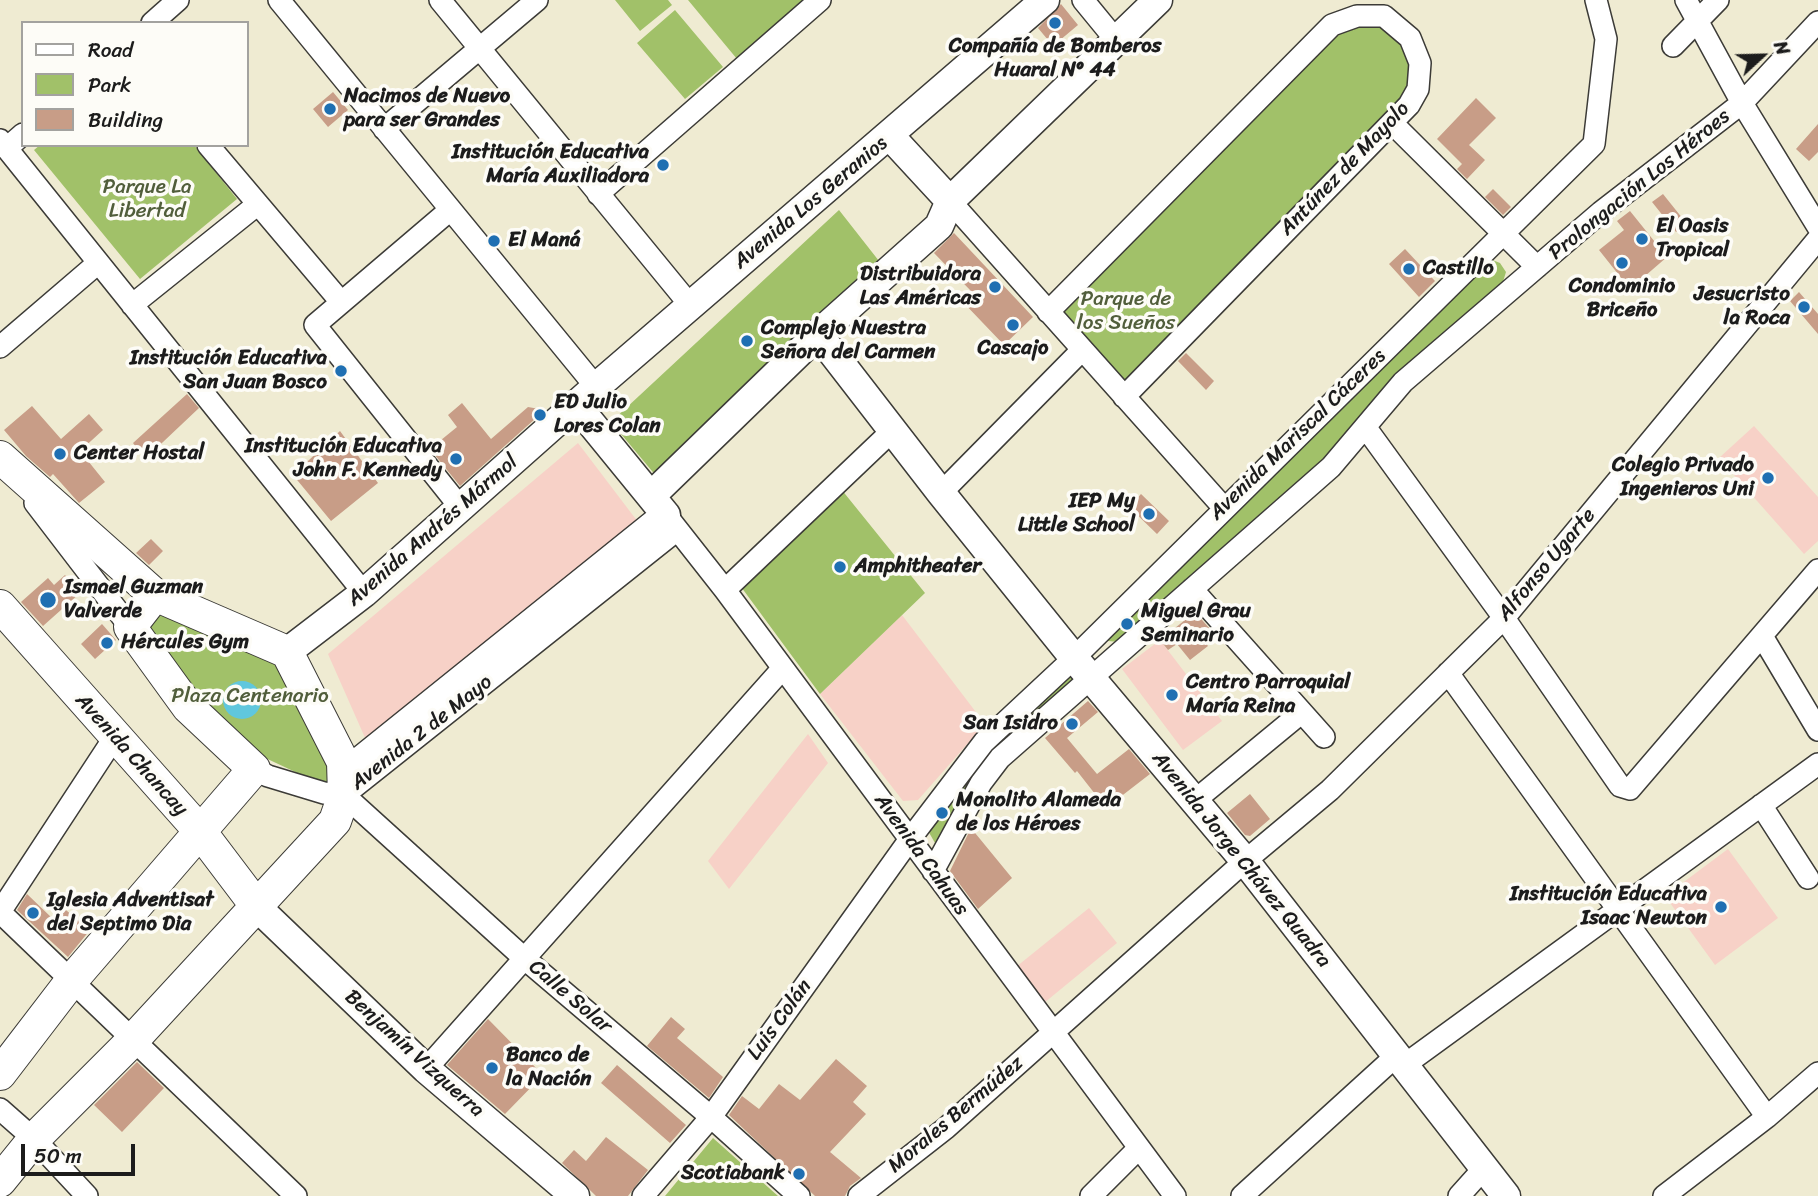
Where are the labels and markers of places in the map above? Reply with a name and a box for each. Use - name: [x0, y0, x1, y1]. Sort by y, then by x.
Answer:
- marker: Compañía de Bomberos Huaral Nº 44: [1047, 15, 1063, 31]
- place label: Compañía de Bomberos Huaral Nº 44: [949, 34, 1161, 84]
- place label: Nacimos de Nuevo para ser Grandes: [344, 84, 510, 134]
- marker: Nacimos de Nuevo para ser Grandes: [322, 101, 338, 117]
- place label: Institución Educativa María Auxiliadora: [452, 140, 649, 190]
- marker: Institución Educativa María Auxiliadora: [655, 157, 671, 173]
- place label: El Oasis Tropical: [1656, 214, 1729, 264]
- place label: El Maná: [508, 228, 581, 254]
- marker: El Oasis Tropical: [1634, 231, 1650, 247]
- marker: El Maná: [486, 233, 502, 249]
- marker: Condominio Briceño: [1614, 255, 1630, 271]
- place label: Castillo: [1423, 256, 1494, 282]
- marker: Castillo: [1401, 261, 1417, 277]
- place label: Distribuidora Las Américas: [860, 262, 981, 312]
- place label: Condominio Briceño: [1569, 274, 1675, 324]
- marker: Distribuidora Las Américas: [987, 279, 1003, 295]
- place label: Jesucristo la Roca: [1694, 282, 1790, 332]
- marker: Jesucristo la Roca: [1796, 299, 1812, 315]
- place label: Complejo Nuestra Señora del Carmen: [761, 316, 935, 366]
- marker: Cascajo: [1005, 317, 1021, 333]
- marker: Complejo Nuestra Señora del Carmen: [739, 333, 755, 349]
- place label: Cascajo: [978, 336, 1048, 362]
- place label: Institución Educativa San Juan Bosco: [130, 346, 327, 396]
- marker: Institución Educativa San Juan Bosco: [333, 363, 349, 379]
- place label: ED Julio Lores Colan: [554, 390, 661, 440]
- marker: ED Julio Lores Colan: [532, 407, 548, 423]
- place label: Institución Educativa John F. Kennedy: [245, 434, 442, 484]
- place label: Center Hostal: [74, 441, 204, 467]
- marker: Center Hostal: [52, 446, 68, 462]
- marker: Institución Educativa John F. Kennedy: [448, 451, 464, 467]
- place label: Colegio Privado Ingenieros Uni: [1612, 453, 1754, 503]
- marker: Colegio Privado Ingenieros Uni: [1760, 470, 1776, 486]
- place label: IEP My Little School: [1018, 489, 1135, 539]
- marker: IEP My Little School: [1141, 506, 1157, 522]
- place label: Amphitheater: [854, 554, 981, 580]
- marker: Amphitheater: [832, 559, 848, 575]
- place label: Ismael Guzman Valverde: [64, 575, 203, 625]
- marker: Ismael Guzman Valverde: [38, 590, 58, 610]
- place label: Miguel Grau Seminario: [1141, 599, 1251, 649]
- marker: Miguel Grau Seminario: [1119, 616, 1135, 632]
- place label: Hércules Gym: [121, 630, 249, 656]
- marker: Hércules Gym: [99, 635, 115, 651]
- place label: Centro Parroquial María Reina: [1186, 670, 1350, 720]
- marker: Centro Parroquial María Reina: [1164, 687, 1180, 703]
- place label: San Isidro: [963, 711, 1058, 737]
- marker: San Isidro: [1064, 716, 1080, 732]
- place label: Monolito Alameda de los Héroes: [956, 788, 1121, 838]
- marker: Monolito Alameda de los Héroes: [934, 805, 950, 821]
- place label: Institución Educativa Isaac Newton: [1510, 882, 1707, 932]
- place label: Iglesia Adventisat del Septimo Dia: [47, 888, 214, 938]
- marker: Institución Educativa Isaac Newton: [1713, 899, 1729, 915]
- marker: Iglesia Adventisat del Septimo Dia: [25, 905, 41, 921]
- place label: Banco de la Nación: [506, 1043, 591, 1093]
- marker: Banco de la Nación: [484, 1060, 500, 1076]
- place label: Scotiabank: [681, 1161, 785, 1187]
- marker: Scotiabank: [791, 1166, 807, 1182]

